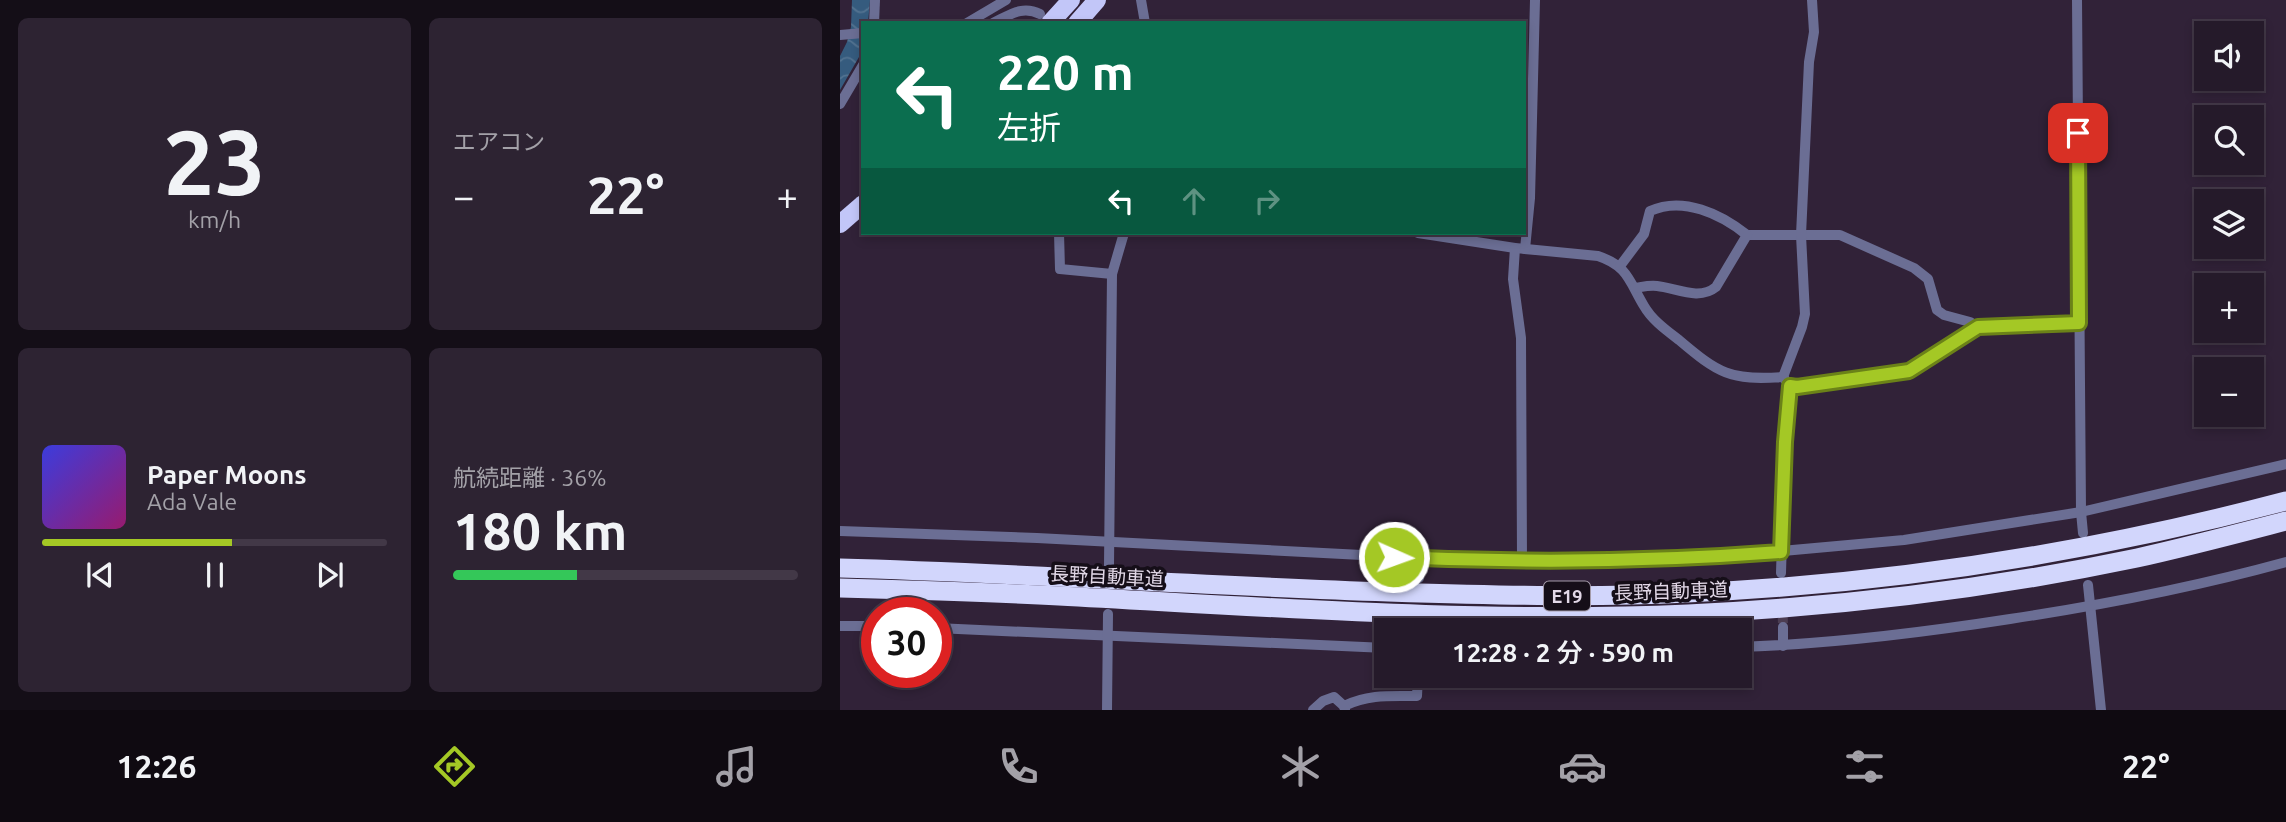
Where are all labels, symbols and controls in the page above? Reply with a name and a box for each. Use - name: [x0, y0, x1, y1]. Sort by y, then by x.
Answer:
- map controls: [2194, 21, 2264, 427]
- button: sound: [2194, 21, 2264, 91]
- text: 220 m: [997, 44, 1134, 99]
- icon: left: [882, 49, 973, 140]
- pin: [2048, 103, 2108, 163]
- button: search: [2194, 105, 2264, 175]
- text: 左折: [997, 109, 1061, 145]
- text: 23: [163, 110, 266, 212]
- icon: arrive: [2059, 114, 2097, 152]
- text: エアコン: [453, 129, 545, 154]
- text: 22°: [587, 166, 664, 224]
- text: −: [453, 175, 474, 217]
- text: +: [777, 175, 798, 217]
- icon: left: [1102, 182, 1140, 220]
- icon: ahead: [1175, 182, 1213, 220]
- icon: right: [1248, 182, 1286, 220]
- button: layers: [2194, 189, 2264, 259]
- text: km/h: [188, 207, 241, 232]
- button: +: [2194, 273, 2264, 343]
- button: −: [2194, 357, 2264, 427]
- text: Paper Moons: [147, 460, 306, 489]
- text: 航続距離 · 36%: [453, 465, 606, 490]
- text: Ada Vale: [147, 489, 237, 514]
- text: 180 km: [453, 502, 627, 560]
- position arrow: [1357, 520, 1431, 594]
- icon: previous: [81, 556, 119, 594]
- icon: pause: [196, 556, 234, 594]
- icon: next: [311, 556, 349, 594]
- street label: 長野自動車道: [1049, 562, 1165, 590]
- street label: 長野自動車道: [1614, 578, 1728, 604]
- road number: E19: [1544, 582, 1590, 610]
- speed limit sign: 30: [861, 597, 952, 688]
- text: 12:28 · 2 分 · 590 m: [1452, 638, 1674, 667]
- icon: directions: [430, 742, 479, 791]
- icon: music: [712, 742, 761, 791]
- icon: phone: [994, 742, 1043, 791]
- icon: climate: [1276, 742, 1325, 791]
- icon: car: [1558, 742, 1607, 791]
- icon: filters: [1840, 742, 1889, 791]
- text: 12:26: [117, 748, 197, 784]
- text: 22°: [2122, 748, 2169, 784]

